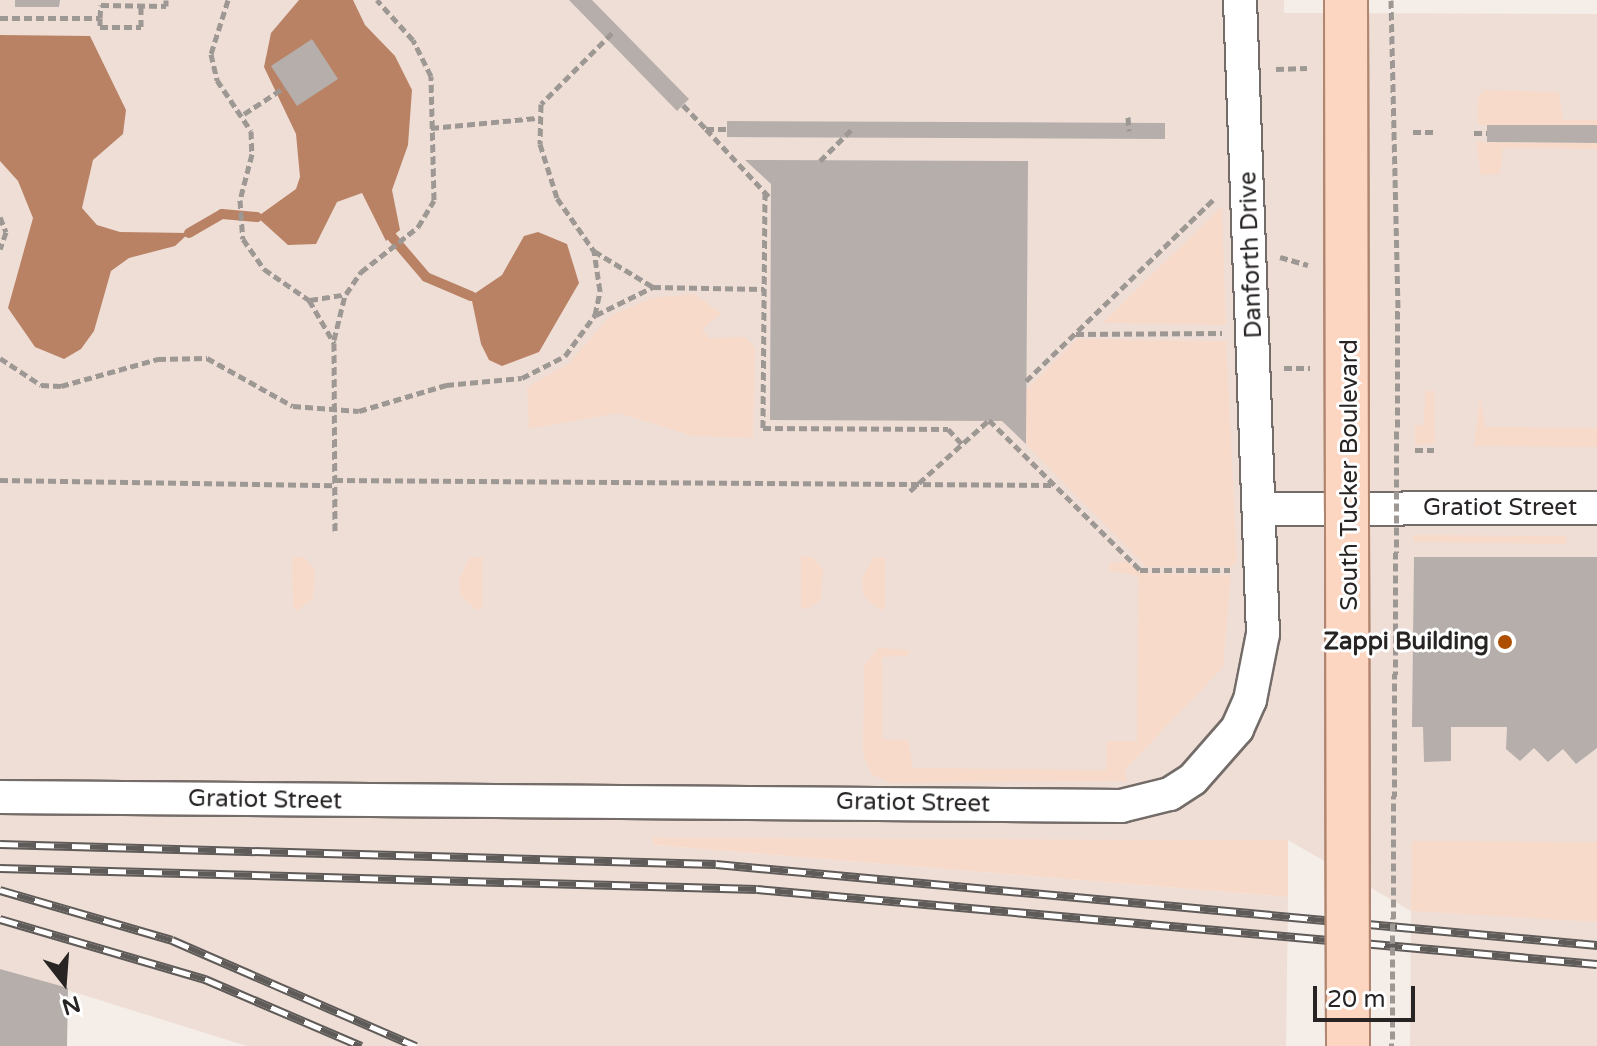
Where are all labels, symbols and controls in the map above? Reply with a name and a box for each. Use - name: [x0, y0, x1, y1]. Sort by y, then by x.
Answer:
- street label: Danforth Drive: [1234, 171, 1268, 339]
- street label: South Tucker Boulevard: [1336, 339, 1364, 611]
- street label: Gratiot Street: [1423, 494, 1577, 522]
- place label: Zappi Building: [1324, 628, 1489, 656]
- marker: Zappi Building: [1496, 633, 1514, 651]
- street label: Gratiot Street: [188, 784, 342, 816]
- street label: Gratiot Street: [836, 787, 990, 819]
- north arrow: [24, 942, 104, 1022]
- scale bar: [1317, 970, 1419, 1020]
- text: 20 m: [1327, 985, 1385, 1014]
- text: N: [59, 990, 83, 1020]

